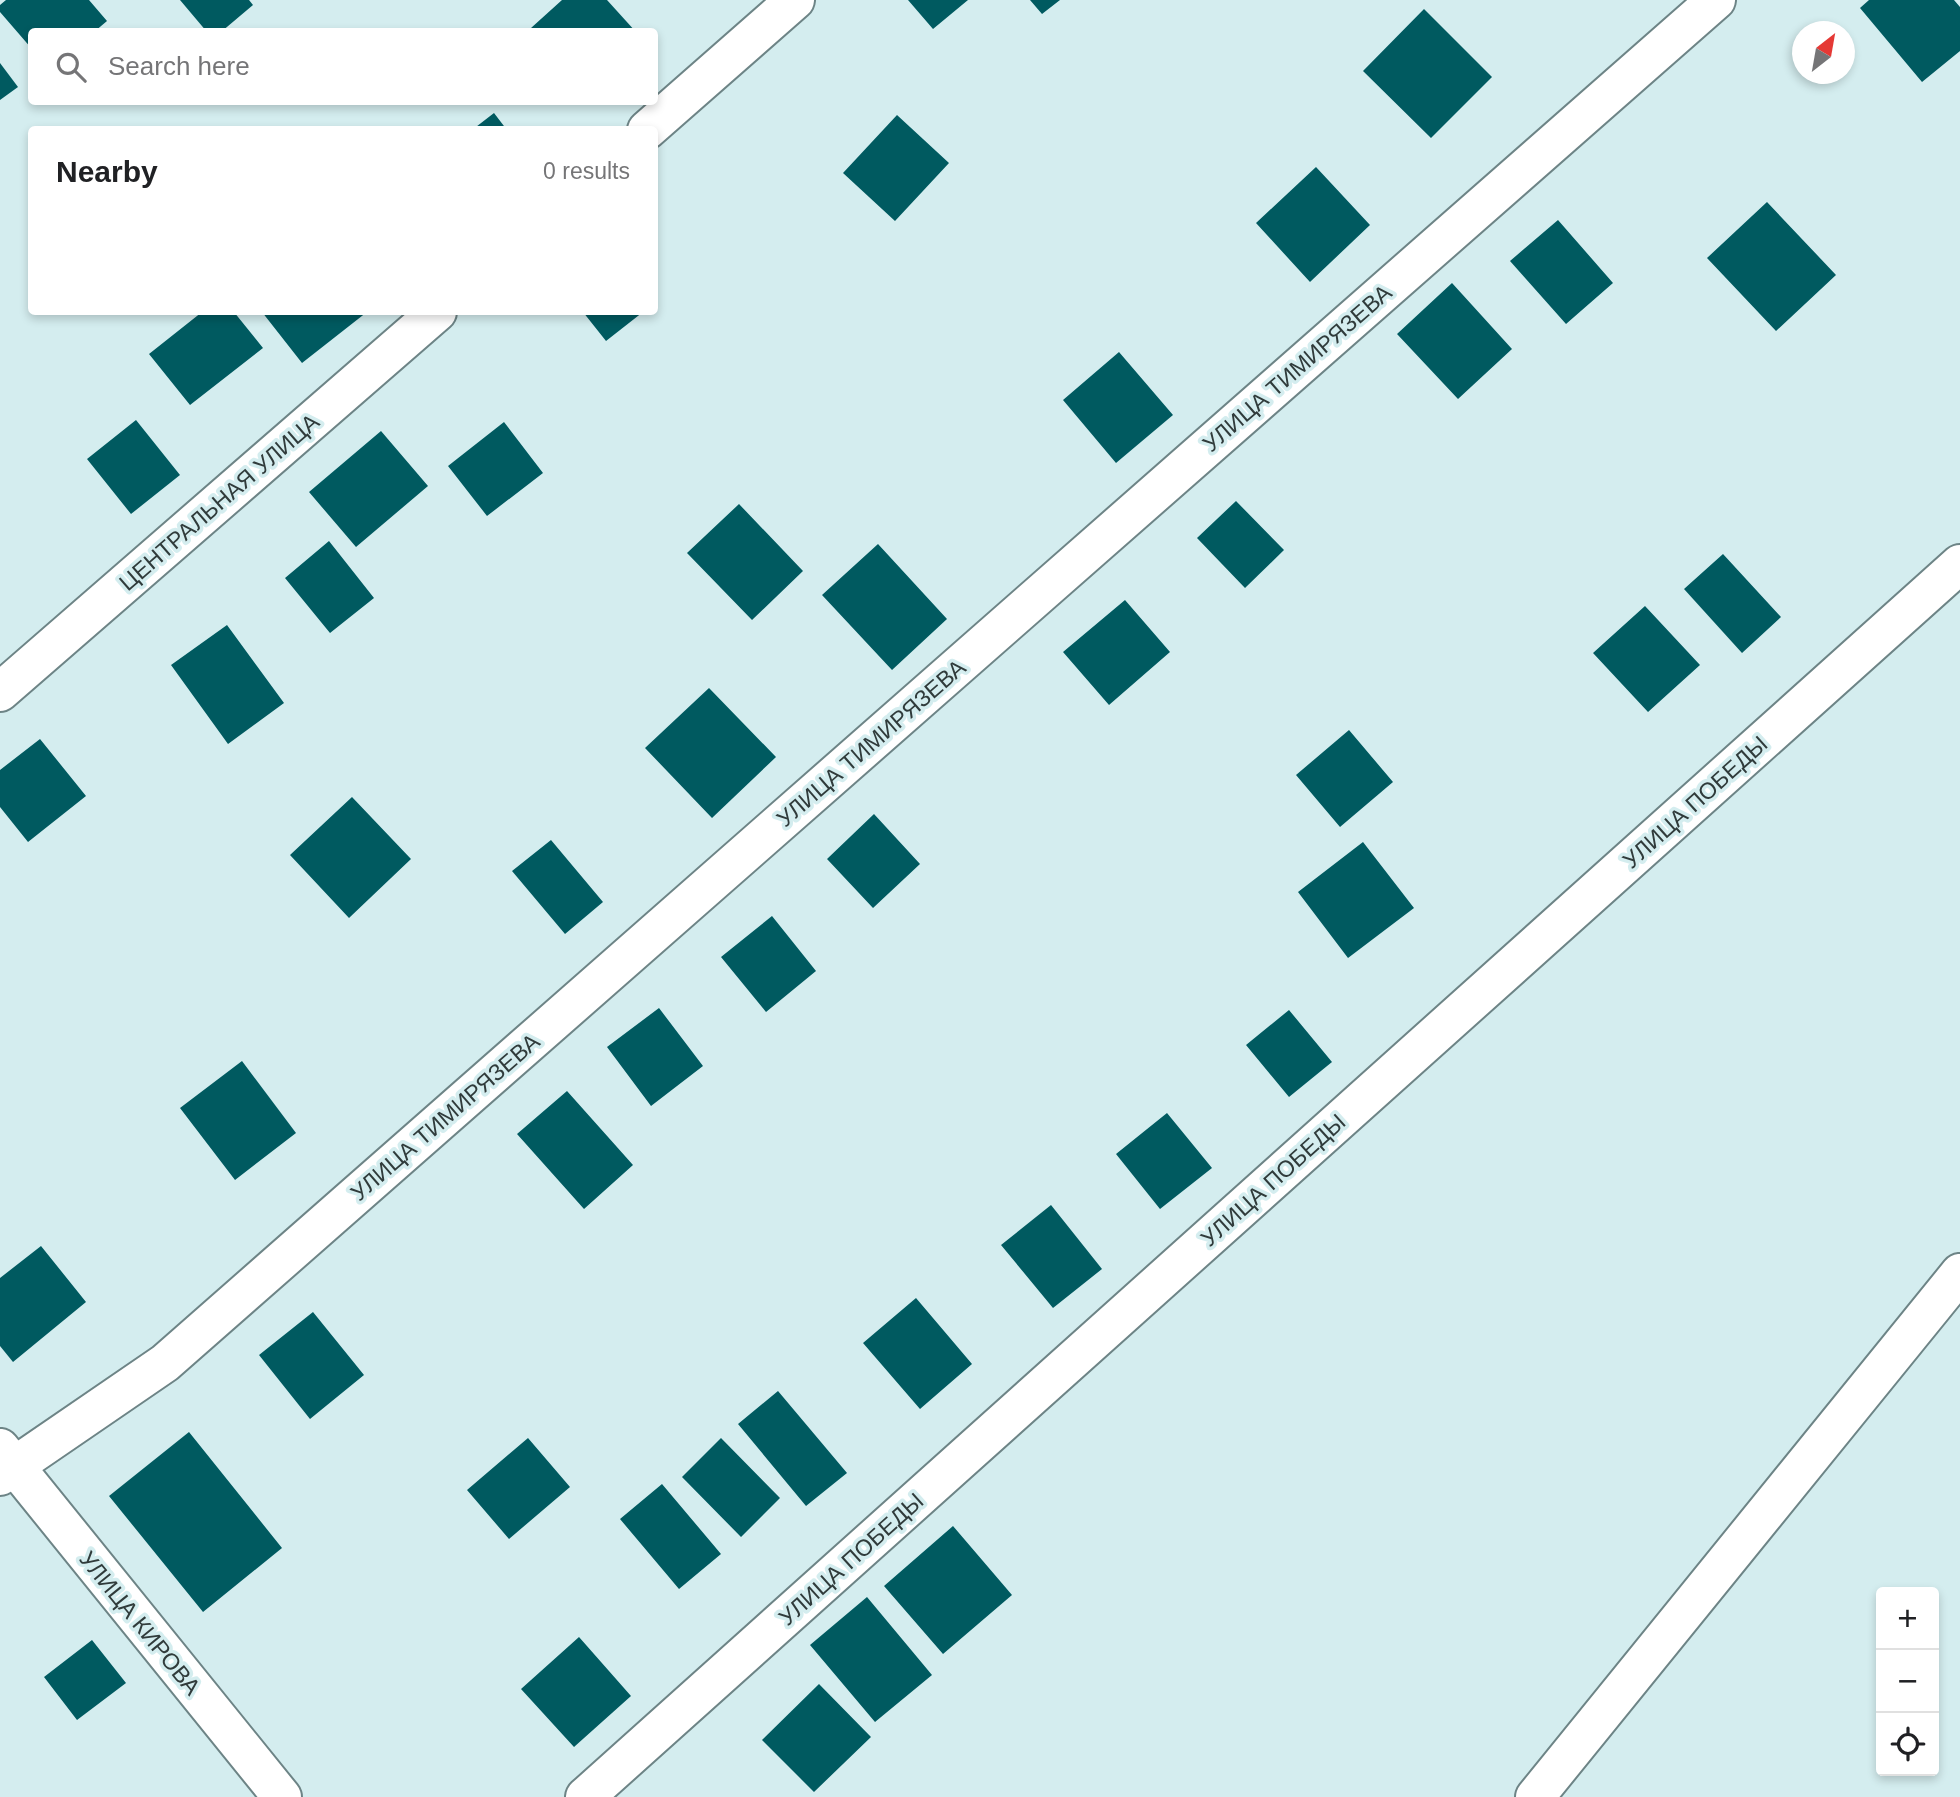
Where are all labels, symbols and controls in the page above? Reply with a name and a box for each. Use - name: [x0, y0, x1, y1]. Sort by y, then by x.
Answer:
- north arrow: [1792, 21, 1855, 84]
- search box: [28, 28, 658, 105]
- icon: search: [52, 48, 90, 86]
- text: Search here: [108, 51, 250, 81]
- text: Nearby: [56, 155, 158, 188]
- text: 0 results: [543, 158, 630, 184]
- street label: УЛИЦА ТИМИРЯЗЕВА: [1197, 279, 1397, 457]
- street label: ЦЕНТРАЛЬНАЯ УЛИЦА: [114, 408, 324, 596]
- street label: УЛИЦА ТИМИРЯЗЕВА: [771, 654, 971, 832]
- street label: УЛИЦА ПОБЕДЫ: [1618, 730, 1772, 874]
- street label: УЛИЦА ТИМИРЯЗЕВА: [345, 1028, 545, 1206]
- street label: УЛИЦА ПОБЕДЫ: [1196, 1108, 1350, 1252]
- street label: УЛИЦА ПОБЕДЫ: [774, 1487, 928, 1631]
- street label: УЛИЦА КИРОВА: [74, 1546, 206, 1700]
- map controls: [1876, 1587, 1939, 1776]
- button: +: [1876, 1587, 1939, 1650]
- button: −: [1876, 1650, 1939, 1713]
- button: locate: [1876, 1713, 1939, 1776]

